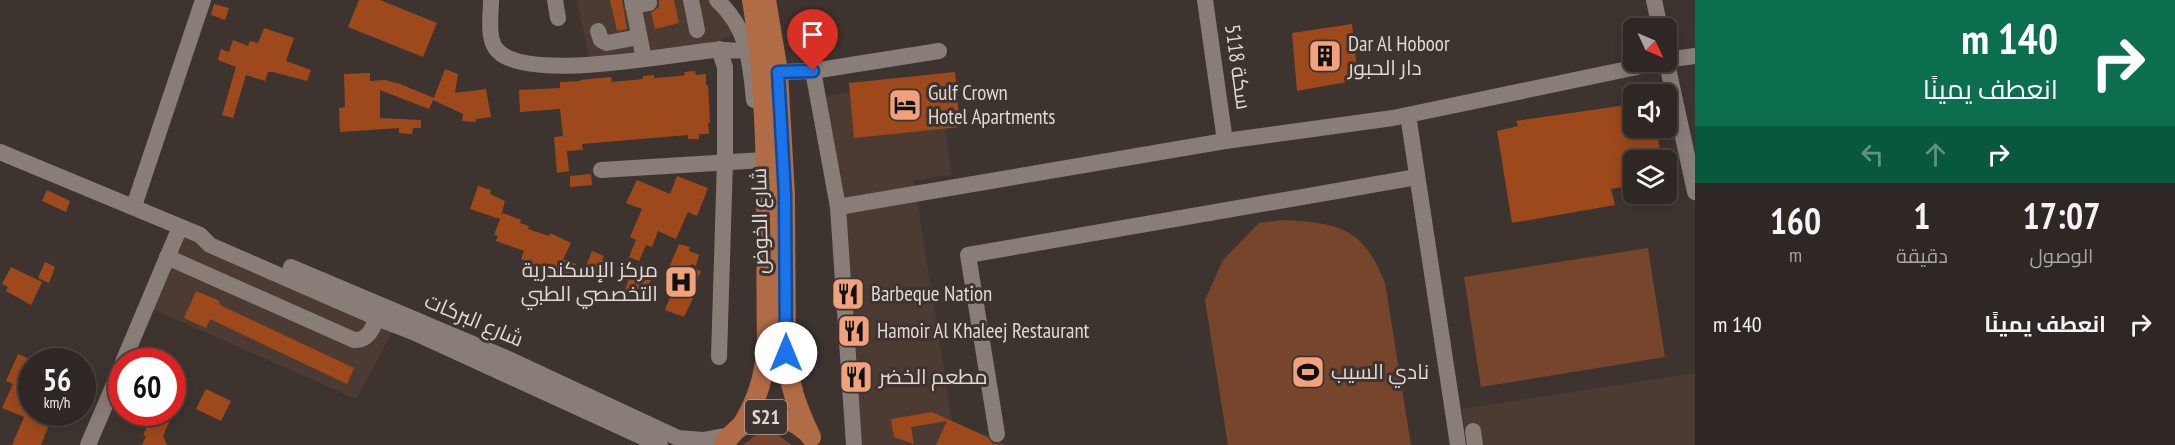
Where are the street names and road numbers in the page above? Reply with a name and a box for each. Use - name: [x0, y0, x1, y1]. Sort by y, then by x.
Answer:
- street label: سكة 5118: [1219, 23, 1258, 111]
- street label: شارع الخوض: [745, 168, 775, 274]
- street label: شارع البركات: [420, 287, 528, 353]
- road number: S21: [745, 400, 787, 434]

